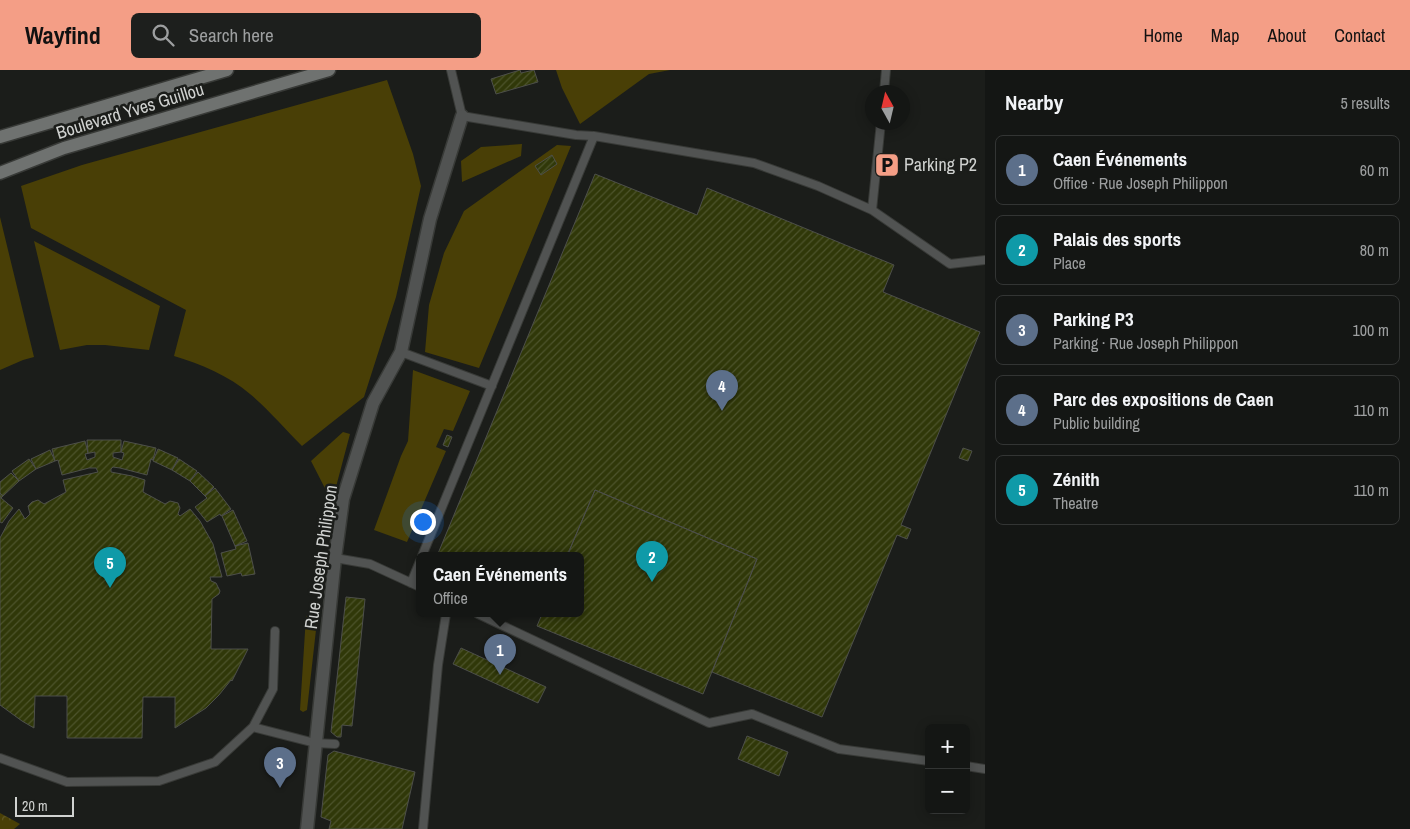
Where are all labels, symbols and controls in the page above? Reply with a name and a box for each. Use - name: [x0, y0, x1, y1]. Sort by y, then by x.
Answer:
- search box: [131, 13, 481, 58]
- text: Wayfind: [25, 19, 101, 51]
- icon: search: [149, 21, 177, 49]
- text: Search here: [189, 22, 274, 48]
- text: Home: [1143, 23, 1183, 48]
- text: Map: [1211, 23, 1240, 48]
- text: About: [1268, 23, 1306, 48]
- text: Contact: [1334, 23, 1385, 48]
- street label: Boulevard Yves Guillou: [53, 76, 207, 145]
- north arrow: [865, 85, 910, 130]
- text: Nearby: [1005, 88, 1063, 117]
- text: 5 results: [1340, 92, 1390, 114]
- text: Caen Événements: [1053, 146, 1187, 172]
- parking icon: Parking P2: [874, 152, 900, 178]
- place label: Parking P2: [904, 152, 977, 177]
- text: 1: [1018, 159, 1026, 181]
- text: 60 m: [1360, 159, 1389, 181]
- text: Office · Rue Joseph Philippon: [1053, 172, 1228, 194]
- text: Palais des sports: [1053, 226, 1181, 252]
- text: 2: [1018, 239, 1026, 261]
- text: 80 m: [1360, 239, 1389, 261]
- text: Place: [1053, 252, 1086, 274]
- text: Parking P3: [1053, 306, 1134, 332]
- text: 3: [1018, 319, 1026, 341]
- text: 100 m: [1353, 319, 1389, 341]
- text: Parking · Rue Joseph Philippon: [1053, 332, 1238, 354]
- pin: 4: [706, 370, 738, 411]
- text: Parc des expositions de Caen: [1053, 386, 1274, 412]
- text: 4: [1018, 399, 1026, 421]
- text: 110 m: [1353, 399, 1389, 421]
- text: Public building: [1053, 412, 1140, 434]
- text: Zénith: [1053, 466, 1100, 492]
- text: 5: [1018, 479, 1026, 501]
- text: 110 m: [1353, 479, 1389, 501]
- street label: Rue Joseph Philippon: [298, 483, 343, 631]
- text: Theatre: [1053, 492, 1098, 514]
- your location: [410, 509, 436, 535]
- pin: 2: [636, 541, 668, 582]
- pin: 5: [94, 547, 126, 588]
- popup: [416, 552, 584, 617]
- text: Caen Événements: [433, 561, 567, 587]
- text: Office: [433, 587, 468, 609]
- pin: 1: [484, 634, 516, 675]
- map controls: [925, 724, 970, 814]
- button: +: [925, 724, 970, 769]
- pin: 3: [264, 747, 296, 788]
- button: −: [925, 769, 970, 814]
- scale bar: [15, 794, 74, 817]
- text: 20 m: [22, 797, 48, 815]

